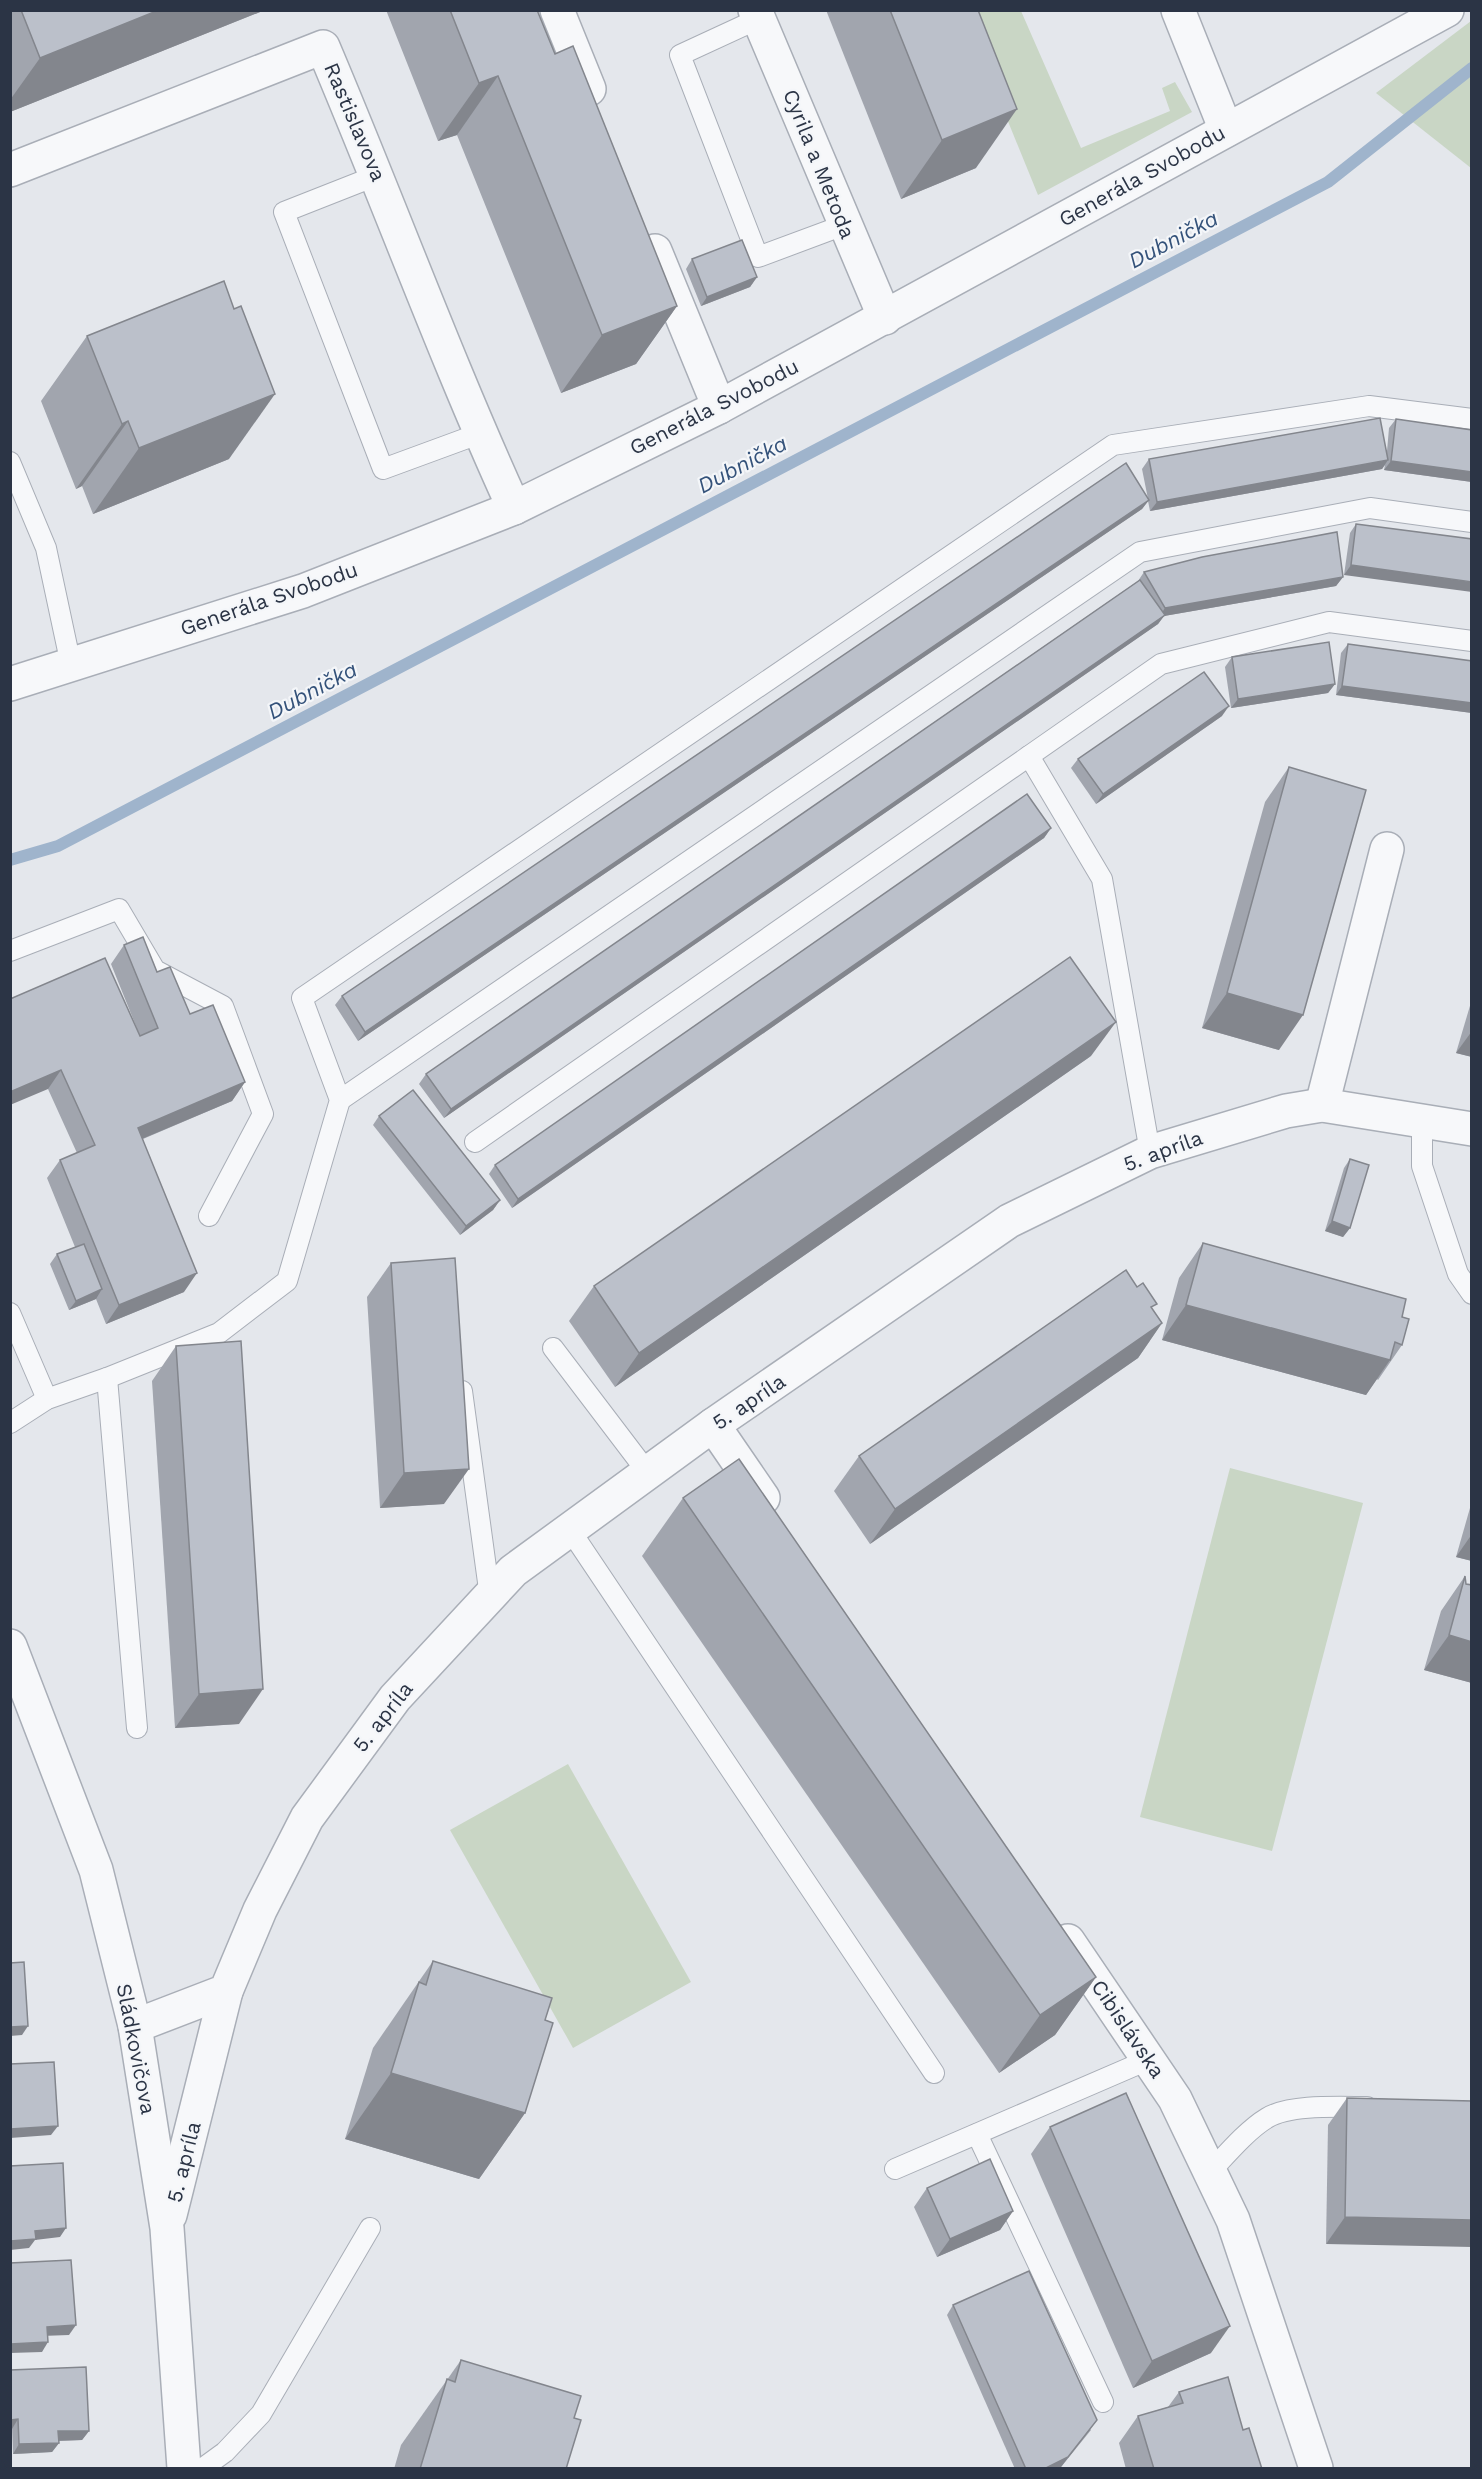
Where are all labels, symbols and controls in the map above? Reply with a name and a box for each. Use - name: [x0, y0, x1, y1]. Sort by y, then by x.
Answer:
- street label: Rastislavova: [319, 59, 392, 185]
- street label: Cyrila a Metoda: [778, 85, 861, 242]
- street label: Generála Svobodu: [1054, 119, 1229, 232]
- water label: Dubnička: [1124, 205, 1222, 273]
- street label: Generála Svobodu: [625, 353, 802, 460]
- water label: Dubnička: [693, 430, 791, 498]
- street label: Generála Svobodu: [177, 556, 361, 641]
- water label: Dubnička: [263, 656, 361, 724]
- street label: 5. apríla: [1120, 1125, 1206, 1176]
- street label: 5. apríla: [708, 1368, 790, 1435]
- street label: 5. apríla: [347, 1676, 418, 1757]
- street label: Cibislávska: [1086, 1975, 1170, 2083]
- street label: Sládkovičova: [112, 1982, 161, 2116]
- street label: 5. apríla: [161, 2119, 206, 2205]

